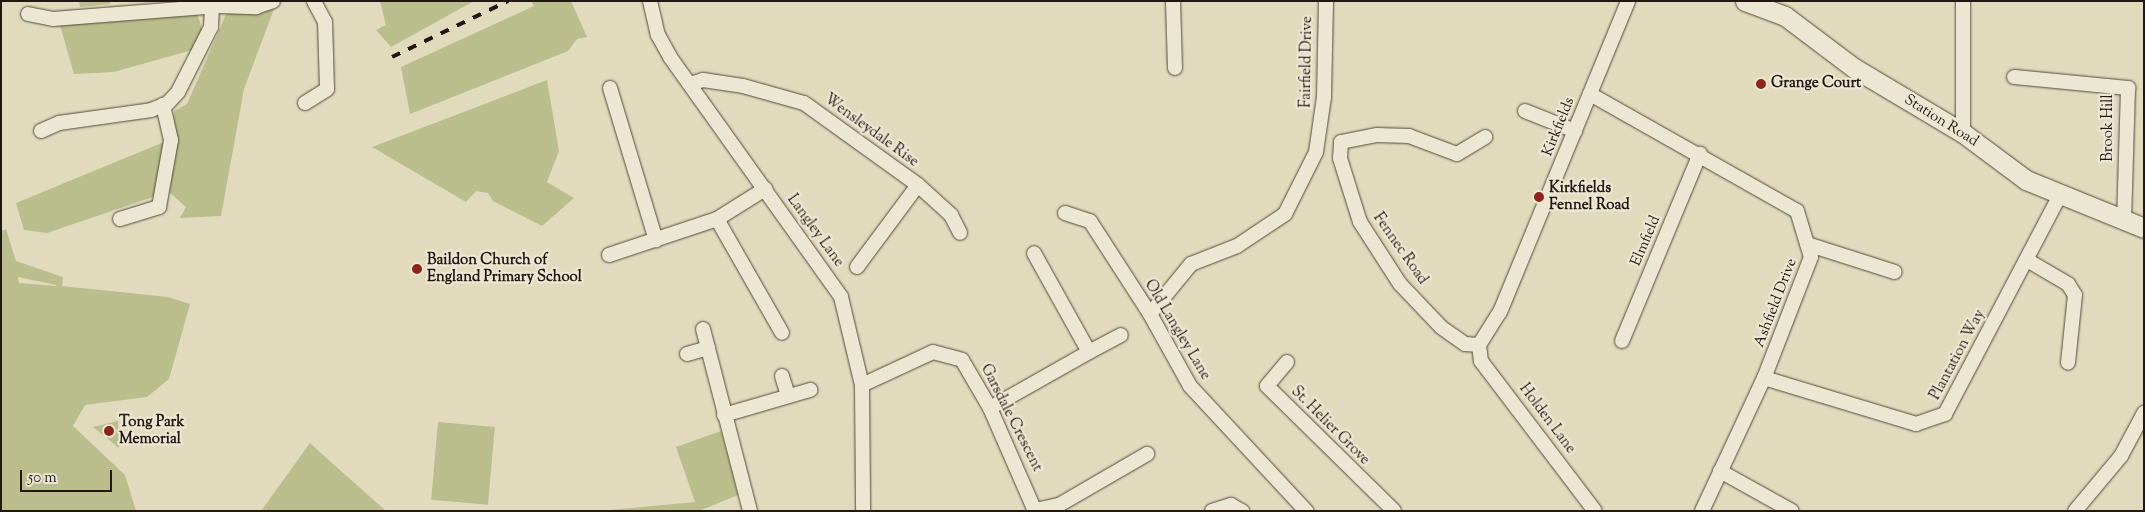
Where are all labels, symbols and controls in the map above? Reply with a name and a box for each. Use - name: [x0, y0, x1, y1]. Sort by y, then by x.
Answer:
- street label: Fairfield Drive: [1297, 16, 1317, 108]
- place label: Grange Court: [1771, 75, 1861, 93]
- marker: Grange Court: [1755, 78, 1767, 90]
- street label: Wensleydale Rise: [820, 91, 922, 171]
- street label: Station Road: [1901, 91, 1981, 151]
- street label: Brook Hill: [2100, 94, 2118, 162]
- street label: Kirkfields: [1539, 95, 1579, 159]
- place label: Kirkfields Fennel Road: [1549, 179, 1630, 214]
- street label: Langley Lane: [783, 191, 847, 271]
- marker: Kirkfields Fennel Road: [1533, 191, 1545, 203]
- street label: Fennec Road: [1369, 210, 1431, 288]
- street label: Elmfield: [1627, 213, 1665, 269]
- place label: Baildon Church of England Primary School: [427, 251, 582, 286]
- street label: Ashfield Drive: [1751, 256, 1801, 350]
- marker: Baildon Church of England Primary School: [411, 263, 423, 275]
- street label: Old Langley Lane: [1140, 277, 1214, 383]
- street label: Plantation Way: [1927, 307, 1989, 403]
- street label: Garsdale Crescent: [976, 361, 1046, 475]
- street label: Holden Lane: [1515, 380, 1579, 458]
- street label: St. Helier Grove: [1287, 383, 1373, 469]
- place label: Tong Park Memorial: [119, 413, 184, 448]
- marker: Tong Park Memorial: [103, 425, 115, 437]
- scale bar: [22, 460, 115, 492]
- text: 50 m: [28, 468, 57, 489]

